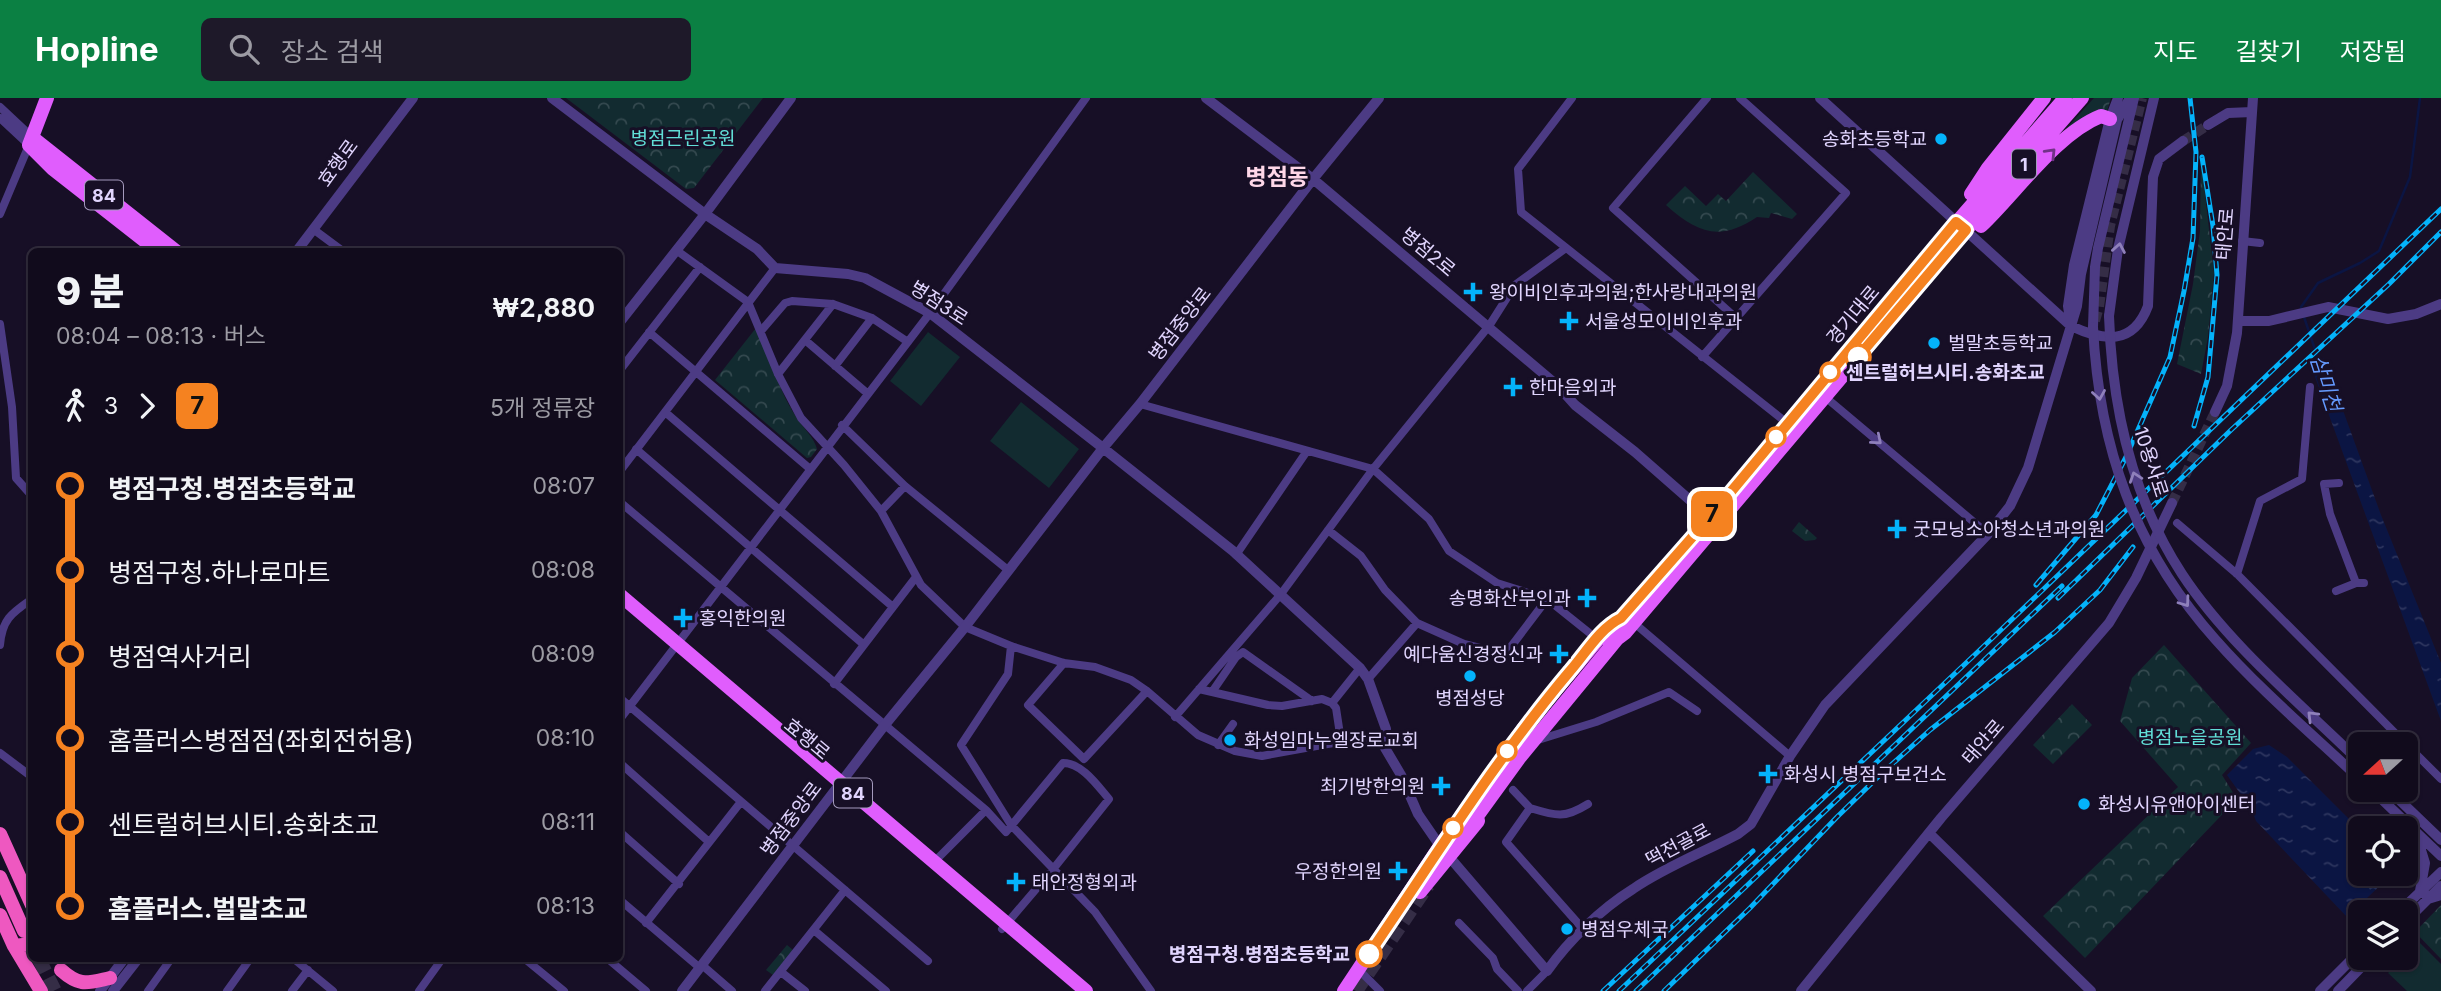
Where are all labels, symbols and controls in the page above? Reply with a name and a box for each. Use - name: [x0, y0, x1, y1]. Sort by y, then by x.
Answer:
- search box: [201, 18, 691, 81]
- text: Hopline: [35, 29, 159, 69]
- icon: search: [225, 30, 263, 68]
- text: 장소 검색: [281, 36, 384, 67]
- text: 지도: [2153, 37, 2198, 66]
- text: 길찾기: [2236, 37, 2302, 66]
- text: 저장됨: [2340, 37, 2406, 66]
- park label: 병점근린공원: [631, 127, 735, 150]
- place label: 송화초등학교: [1822, 128, 1927, 151]
- marker: 송화초등학교: [1933, 131, 1949, 147]
- street label: 효행로: [313, 135, 363, 191]
- one-way arrow: [2043, 148, 2056, 161]
- road number: 1: [2012, 150, 2036, 178]
- district label: 병점동: [1245, 163, 1309, 191]
- road number: 84: [85, 180, 123, 210]
- street label: 태안로: [2211, 207, 2239, 261]
- street label: 병점2로: [1396, 223, 1460, 281]
- one-way arrow: [2111, 242, 2126, 254]
- text: 9 분: [56, 268, 124, 314]
- street label: 병점3로: [906, 276, 972, 330]
- place label: 왕이비인후과의원;한사랑내과의원: [1489, 281, 1757, 304]
- street label: 경기대로: [1822, 281, 1884, 349]
- street label: 병점중앙로: [1144, 282, 1216, 366]
- marker: 왕이비인후과의원;한사랑내과의원: [1463, 282, 1483, 302]
- text: ₩2,880: [492, 292, 595, 323]
- place label: 서울성모이비인후과: [1585, 310, 1742, 333]
- marker: 서울성모이비인후과: [1559, 311, 1579, 331]
- text: 08:04 – 08:13 · 버스: [56, 322, 266, 350]
- place label: 벌말초등학교: [1948, 332, 2053, 355]
- marker: 벌말초등학교: [1926, 335, 1942, 351]
- unlabelled marker: [1845, 344, 1871, 370]
- water label: 삼미천: [2305, 352, 2348, 417]
- place label: 센트럴허브시티.송화초교: [1846, 361, 2045, 384]
- marker: 센트럴허브시티.송화초교: [1820, 362, 1840, 382]
- place label: 한마음외과: [1529, 376, 1616, 399]
- marker: 한마음외과: [1503, 377, 1523, 397]
- icon: walk: [56, 387, 94, 425]
- icon: forward: [128, 387, 166, 425]
- one-way arrow: [2091, 389, 2106, 401]
- text: 7: [190, 391, 204, 420]
- text: 3: [104, 392, 118, 420]
- text: 5개 정류장: [490, 394, 595, 422]
- street label: 10용사로: [2129, 424, 2173, 500]
- unlabelled marker: [1766, 427, 1786, 447]
- one-way arrow: [1868, 432, 1881, 444]
- one-way arrow: [2129, 471, 2143, 483]
- text: 08:07: [533, 472, 595, 500]
- text: 병점구청.병점초등학교: [108, 473, 356, 504]
- line badge: 7: [1689, 491, 1735, 537]
- text: 7: [1705, 499, 1719, 528]
- place label: 굿모닝소아청소년과의원: [1913, 518, 2105, 541]
- marker: 굿모닝소아청소년과의원: [1887, 519, 1907, 539]
- text: 08:08: [531, 556, 595, 584]
- text: 병점구청.하나로마트: [108, 557, 331, 588]
- place label: 송명화산부인과: [1449, 587, 1571, 610]
- marker: 송명화산부인과: [1577, 588, 1597, 608]
- one-way arrow: [2177, 595, 2190, 607]
- place label: 홍익한의원: [699, 607, 786, 630]
- marker: 홍익한의원: [673, 608, 693, 628]
- text: 08:09: [531, 640, 595, 668]
- text: 병점역사거리: [108, 641, 252, 672]
- place label: 예다움신경정신과: [1403, 643, 1543, 666]
- marker: 예다움신경정신과: [1549, 644, 1569, 664]
- marker: 병점성당: [1462, 668, 1478, 684]
- place label: 병점성당: [1435, 687, 1505, 710]
- one-way arrow: [2307, 711, 2320, 724]
- street label: 효행로: [780, 713, 834, 765]
- street label: 태안로: [1957, 715, 2009, 769]
- text: 08:10: [536, 724, 595, 752]
- text: 홈플러스병점점(좌회전허용): [108, 725, 414, 756]
- park label: 병점노을공원: [2138, 726, 2242, 749]
- place label: 화성임마누엘장로교회: [1244, 729, 1419, 752]
- marker: 화성임마누엘장로교회: [1222, 732, 1238, 748]
- north arrow: [2348, 732, 2418, 802]
- map controls: [2348, 732, 2418, 970]
- unlabelled marker: [1497, 741, 1517, 761]
- place label: 화성시 병점구보건소: [1784, 763, 1947, 786]
- marker: 화성시 병점구보건소: [1758, 764, 1778, 784]
- place label: 최기방한의원: [1320, 775, 1425, 798]
- marker: 최기방한의원: [1431, 776, 1451, 796]
- street label: 병점중앙로: [756, 777, 826, 861]
- road number: 84: [834, 778, 872, 808]
- place label: 화성시유앤아이센터: [2098, 793, 2255, 816]
- marker: 화성시유앤아이센터: [2076, 796, 2092, 812]
- text: 08:11: [541, 808, 595, 836]
- text: 센트럴허브시티.송화초교: [108, 809, 379, 840]
- button: locate: [2348, 816, 2418, 886]
- unlabelled marker: [1443, 818, 1463, 838]
- street label: 떡전골로: [1642, 818, 1714, 872]
- place label: 우정한의원: [1295, 860, 1382, 883]
- marker: 우정한의원: [1388, 861, 1408, 881]
- place label: 태안정형외과: [1032, 871, 1137, 894]
- marker: 태안정형외과: [1006, 872, 1026, 892]
- text: 08:13: [536, 892, 595, 920]
- text: 홈플러스.벌말초교: [108, 893, 308, 924]
- button: layers: [2348, 900, 2418, 970]
- place label: 병점우체국: [1581, 918, 1668, 941]
- marker: 병점우체국: [1559, 921, 1575, 937]
- marker: 병점구청.병점초등학교: [1356, 941, 1382, 967]
- place label: 병점구청.병점초등학교: [1169, 943, 1350, 966]

